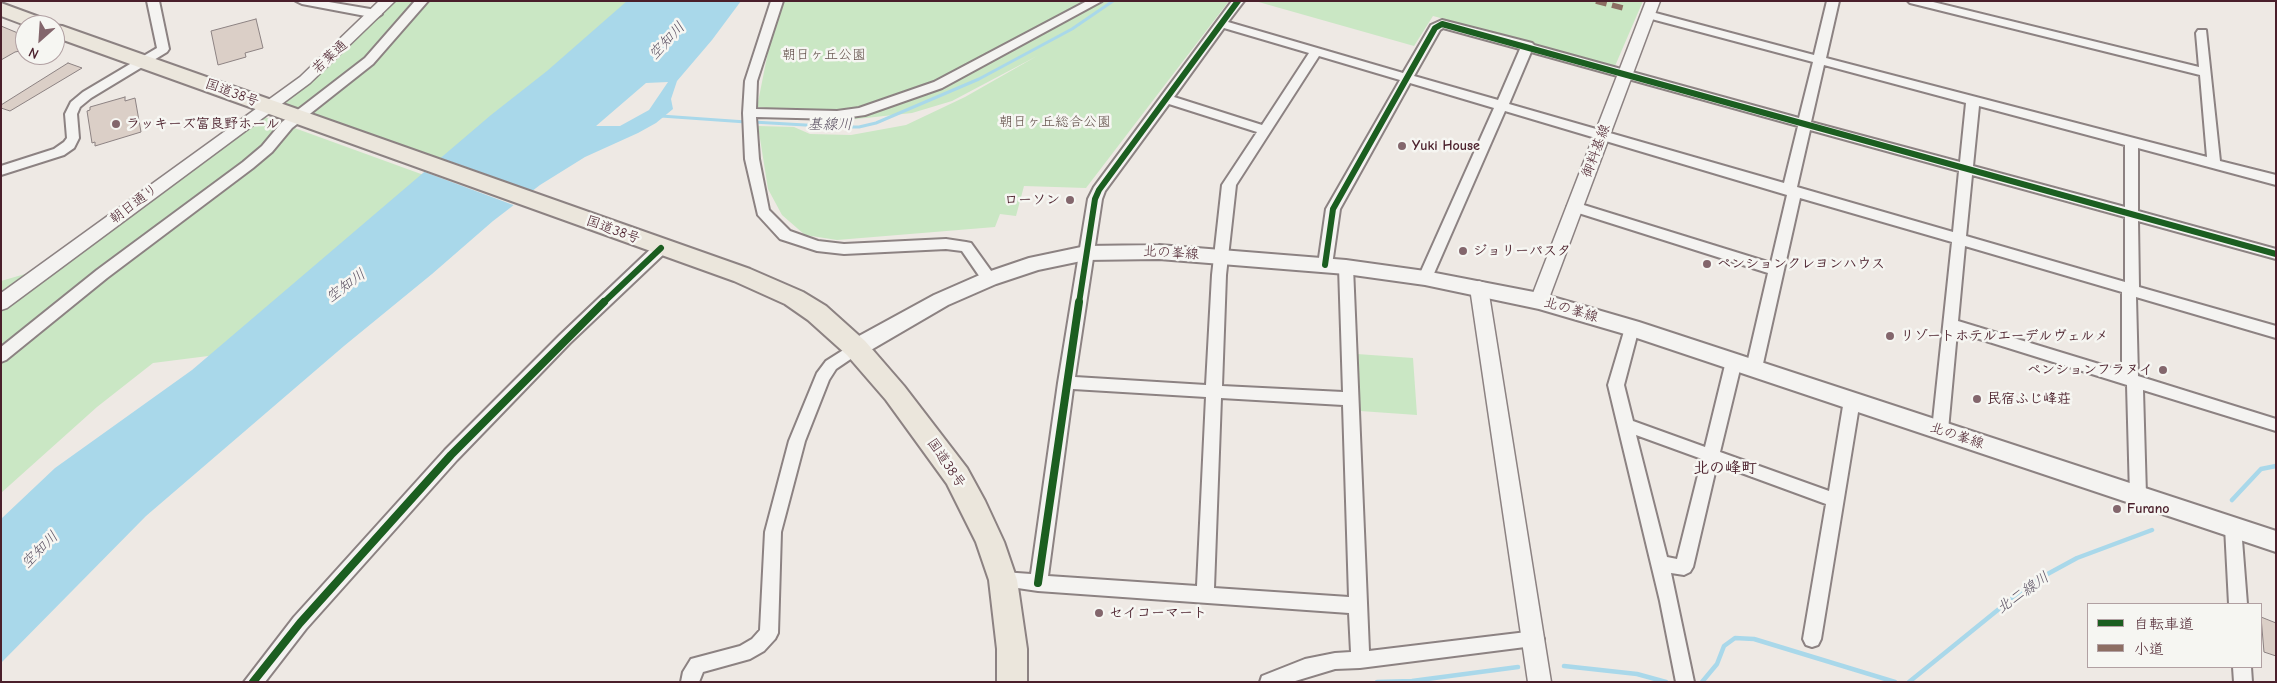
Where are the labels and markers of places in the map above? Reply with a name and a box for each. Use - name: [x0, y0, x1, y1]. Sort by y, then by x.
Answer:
- place label: ラッキーズ富良野ホール: [126, 116, 280, 132]
- marker: ラッキーズ富良野ホール: [110, 118, 122, 130]
- place label: Yuki House: [1412, 138, 1480, 154]
- marker: Yuki House: [1396, 140, 1408, 152]
- place label: ローソン: [1004, 192, 1060, 208]
- marker: ローソン: [1064, 194, 1076, 206]
- place label: ジョリーパスタ: [1473, 243, 1571, 259]
- marker: ジョリーパスタ: [1457, 245, 1469, 257]
- place label: ペンションクレヨンハウス: [1717, 256, 1885, 272]
- marker: ペンションクレヨンハウス: [1701, 258, 1713, 270]
- place label: リゾートホテルエーデルヴェルメ: [1900, 328, 2109, 344]
- marker: リゾートホテルエーデルヴェルメ: [1884, 330, 1896, 342]
- place label: ペンションフラヌイ: [2027, 362, 2153, 378]
- marker: ペンションフラヌイ: [2157, 364, 2169, 376]
- place label: 民宿ふじ峰荘: [1987, 391, 2071, 407]
- marker: 民宿ふじ峰荘: [1971, 393, 1983, 405]
- place label: Furano: [2127, 501, 2170, 517]
- marker: Furano: [2111, 503, 2123, 515]
- place label: セイコーマート: [1109, 605, 1207, 621]
- marker: セイコーマート: [1093, 607, 1105, 619]

